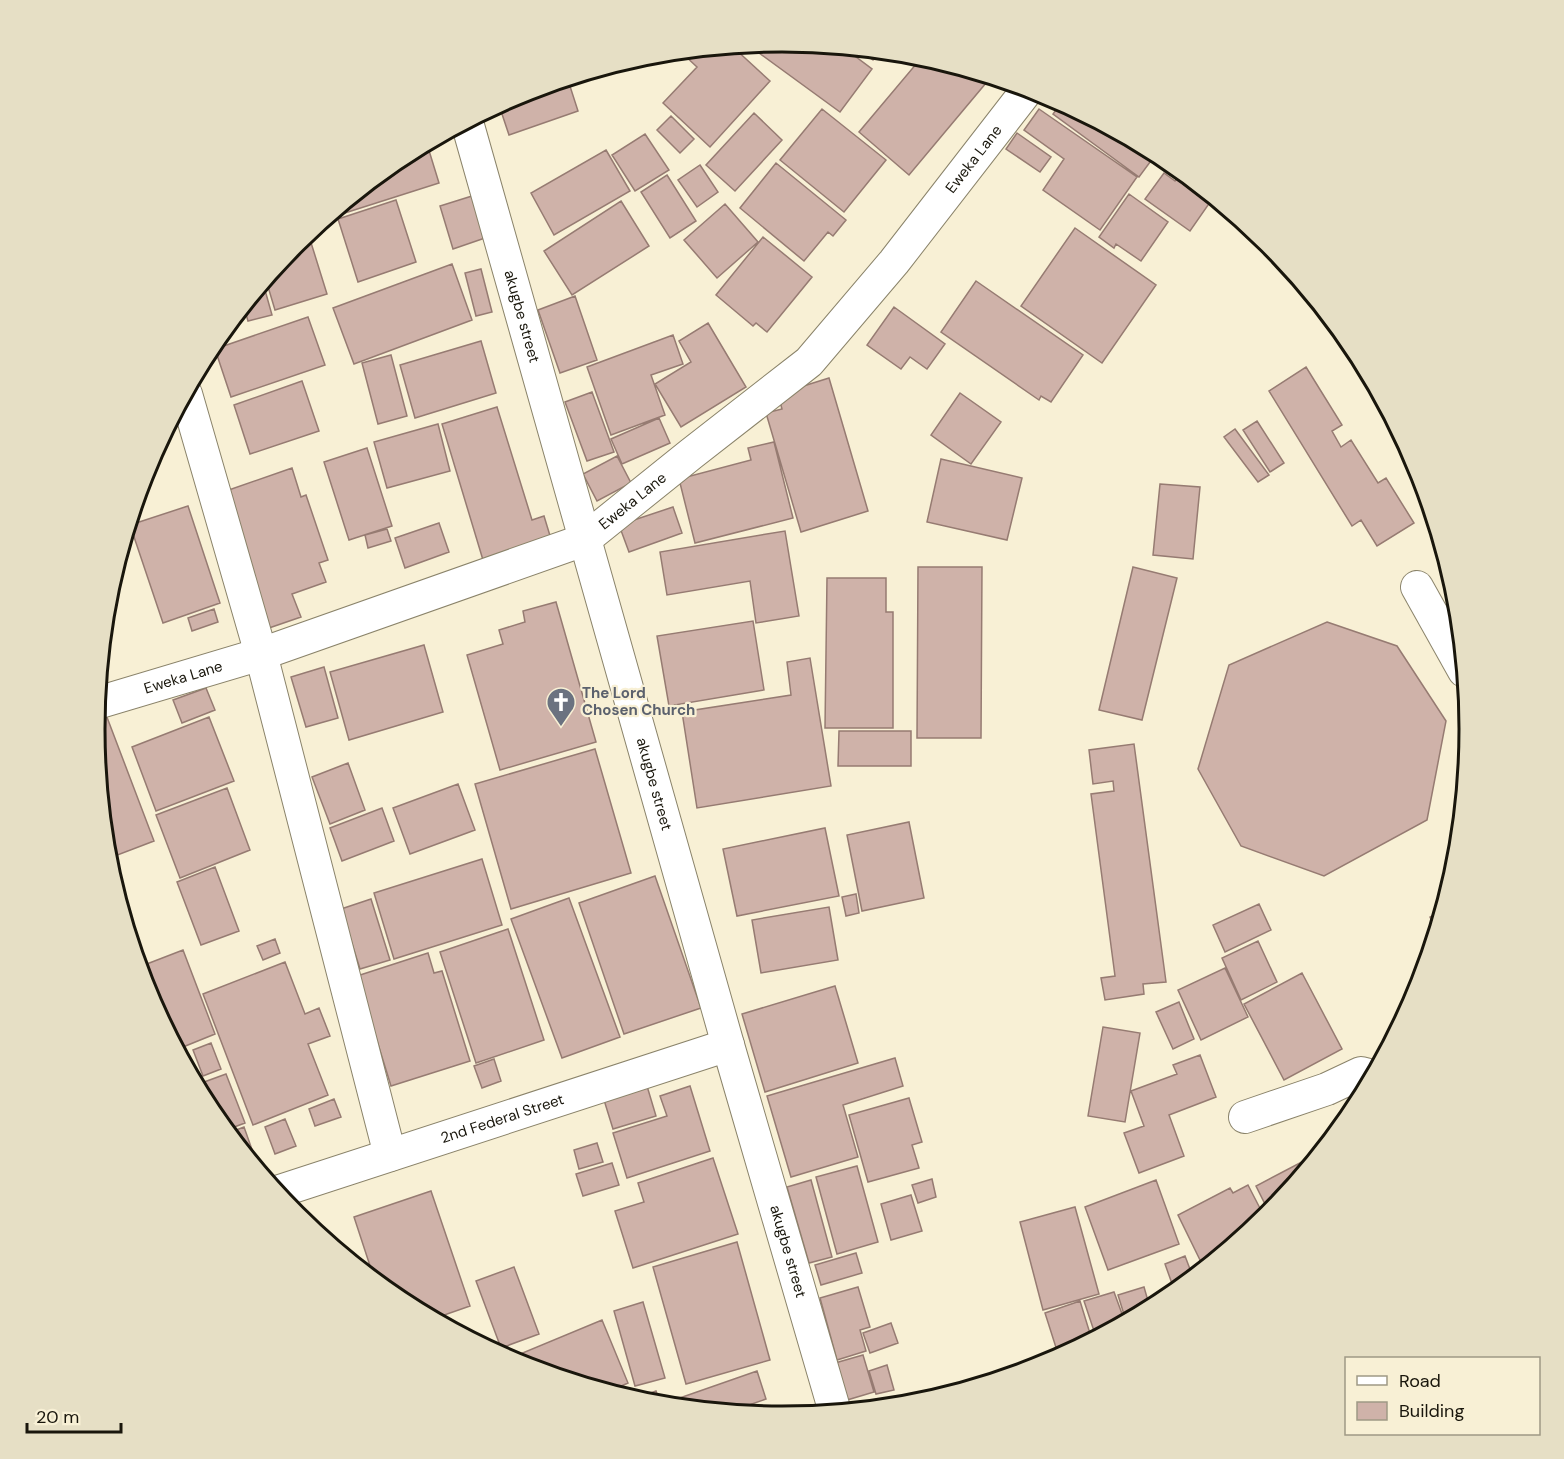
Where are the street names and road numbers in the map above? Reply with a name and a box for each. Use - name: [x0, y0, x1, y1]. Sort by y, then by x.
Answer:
- street label: Eweka Lane: [941, 121, 1006, 197]
- street label: akugbe street: [499, 268, 545, 365]
- street label: Eweka Lane: [595, 468, 670, 534]
- street label: Eweka Lane: [142, 656, 225, 698]
- street label: akugbe street: [632, 735, 677, 833]
- street label: 2nd Federal Street: [438, 1089, 567, 1148]
- street label: akugbe street: [765, 1202, 811, 1300]

